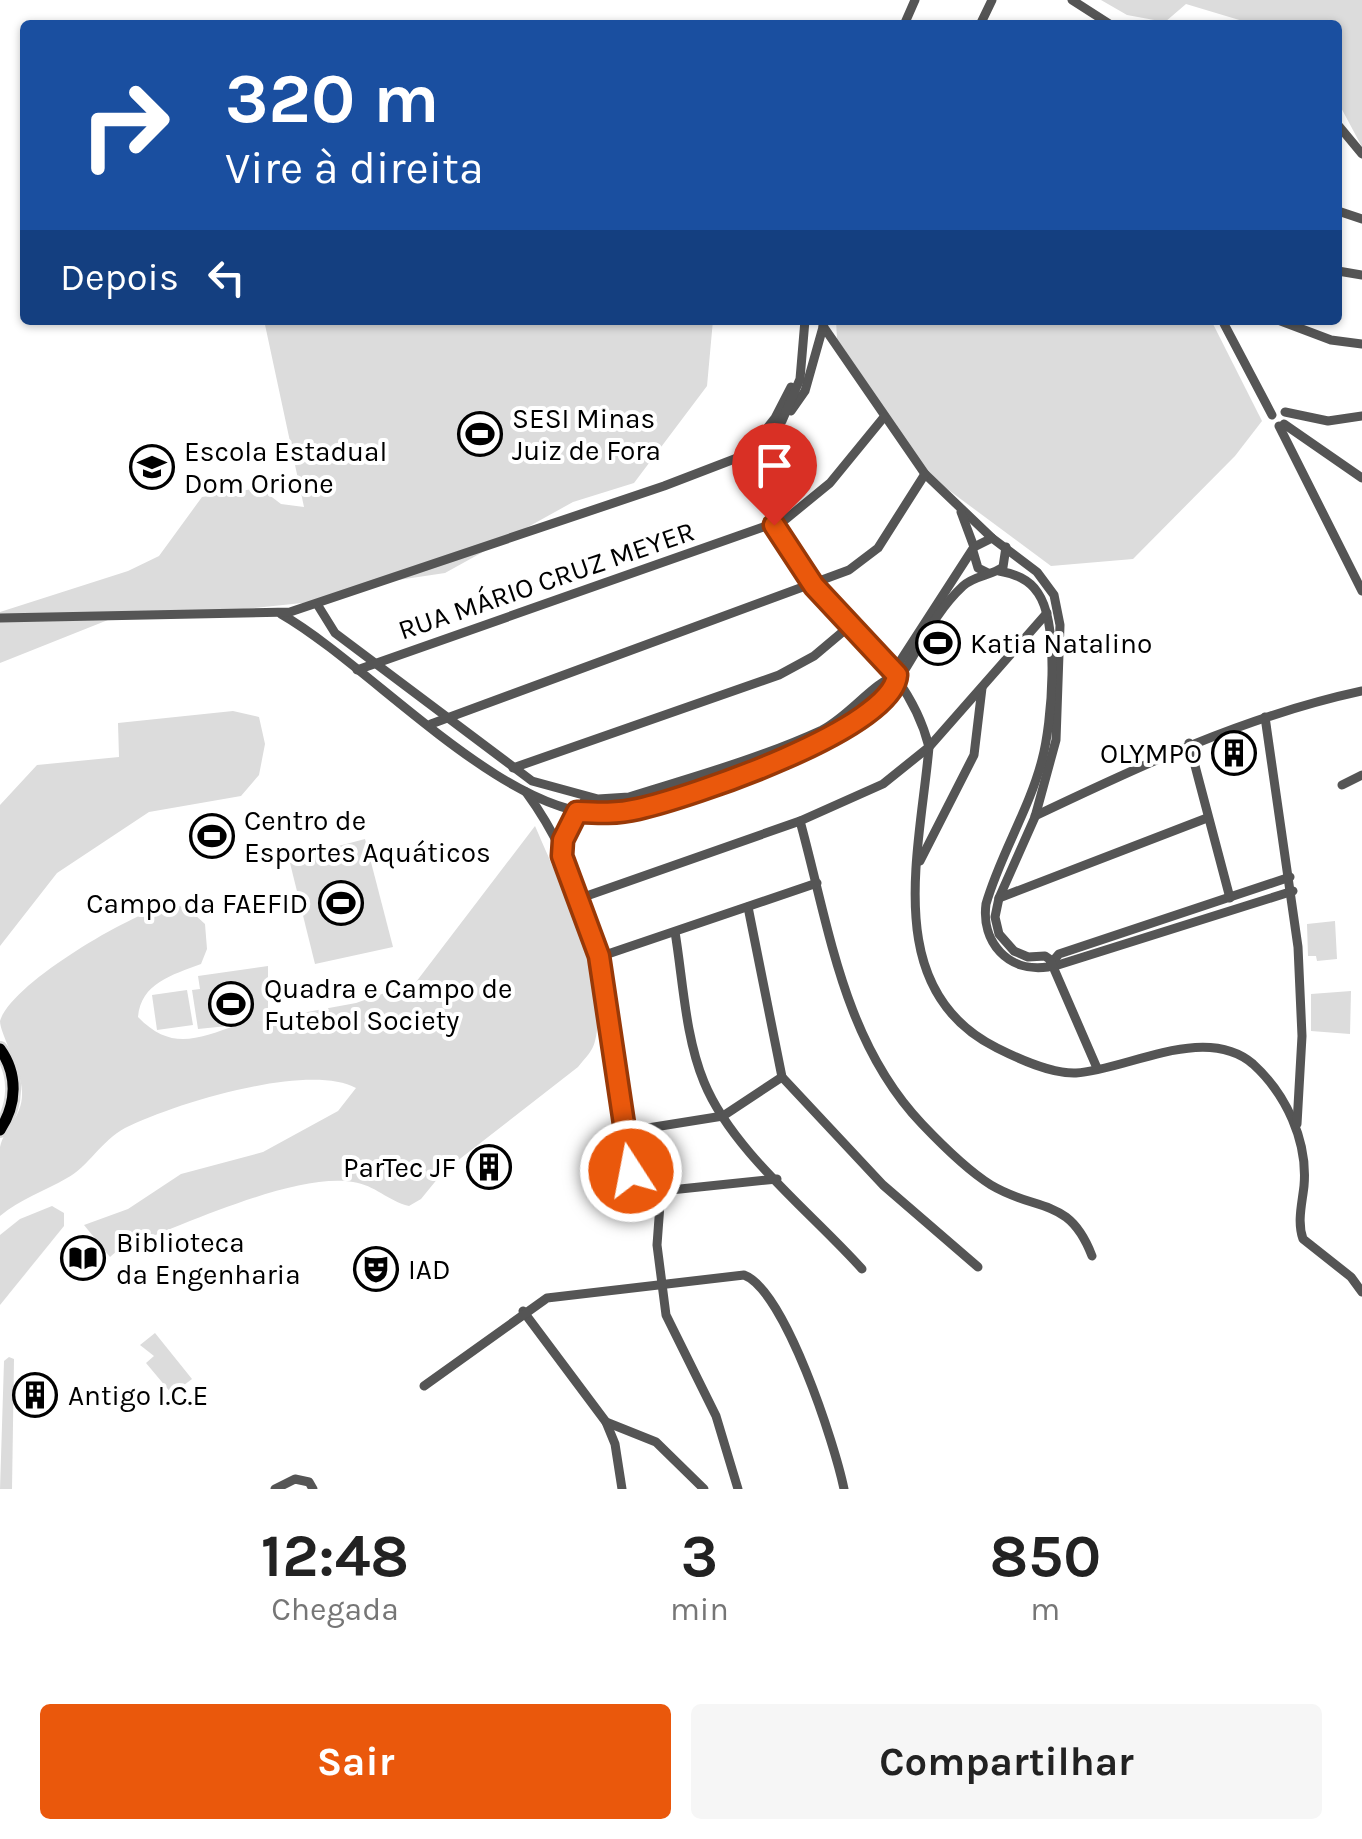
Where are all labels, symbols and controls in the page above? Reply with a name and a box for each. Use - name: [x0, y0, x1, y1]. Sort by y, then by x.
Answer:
- text: 320 m: [225, 58, 439, 140]
- icon: right: [60, 60, 190, 190]
- text: Vire à direita: [225, 142, 484, 194]
- icon: left: [199, 250, 254, 305]
- text: Depois: [60, 255, 179, 300]
- place label: SESI Minas Juiz de Fora: [512, 402, 661, 467]
- sports icon: SESI Minas Juiz de Fora: [457, 411, 503, 457]
- pin: [732, 423, 817, 526]
- place label: Escola Estadual Dom Orione: [184, 435, 387, 500]
- icon: arrive: [747, 438, 802, 493]
- school or university icon: Escola Estadual Dom Orione: [129, 444, 175, 490]
- street label: RUA MÁRIO CRUZ MEYER: [393, 513, 699, 647]
- sports icon: Katia Natalino: [915, 620, 961, 666]
- place label: Katia Natalino: [970, 627, 1152, 660]
- building icon: OLYMPO: [1211, 730, 1257, 776]
- place label: OLYMPO: [1100, 737, 1202, 770]
- place label: Centro de Esportes Aquáticos: [244, 804, 491, 869]
- sports icon: Centro de Esportes Aquáticos: [189, 813, 235, 859]
- sports icon: Campo da FAEFID: [318, 880, 364, 926]
- place label: Campo da FAEFID: [86, 887, 308, 920]
- place label: Quadra e Campo de Futebol Society: [264, 972, 512, 1037]
- sports icon: Quadra e Campo de Futebol Society: [208, 981, 254, 1027]
- position arrow: [579, 1119, 683, 1223]
- building icon: ParTec JF: [466, 1144, 512, 1190]
- place label: ParTec JF: [343, 1151, 456, 1184]
- place label: Biblioteca da Engenharia: [116, 1226, 301, 1291]
- library icon: Biblioteca da Engenharia: [60, 1235, 106, 1281]
- theatre icon: IAD: [353, 1246, 399, 1292]
- place label: IAD: [408, 1253, 450, 1286]
- building icon: Antigo I.C.E: [12, 1372, 58, 1418]
- place label: Antigo I.C.E: [68, 1379, 208, 1412]
- text: 12:48: [261, 1521, 409, 1591]
- text: 3: [681, 1521, 718, 1591]
- text: 850: [990, 1521, 1101, 1591]
- text: Chegada: [271, 1591, 399, 1628]
- text: min: [670, 1591, 729, 1628]
- text: m: [1030, 1591, 1060, 1628]
- button: Sair: [40, 1704, 671, 1819]
- button: Compartilhar: [691, 1704, 1322, 1819]

